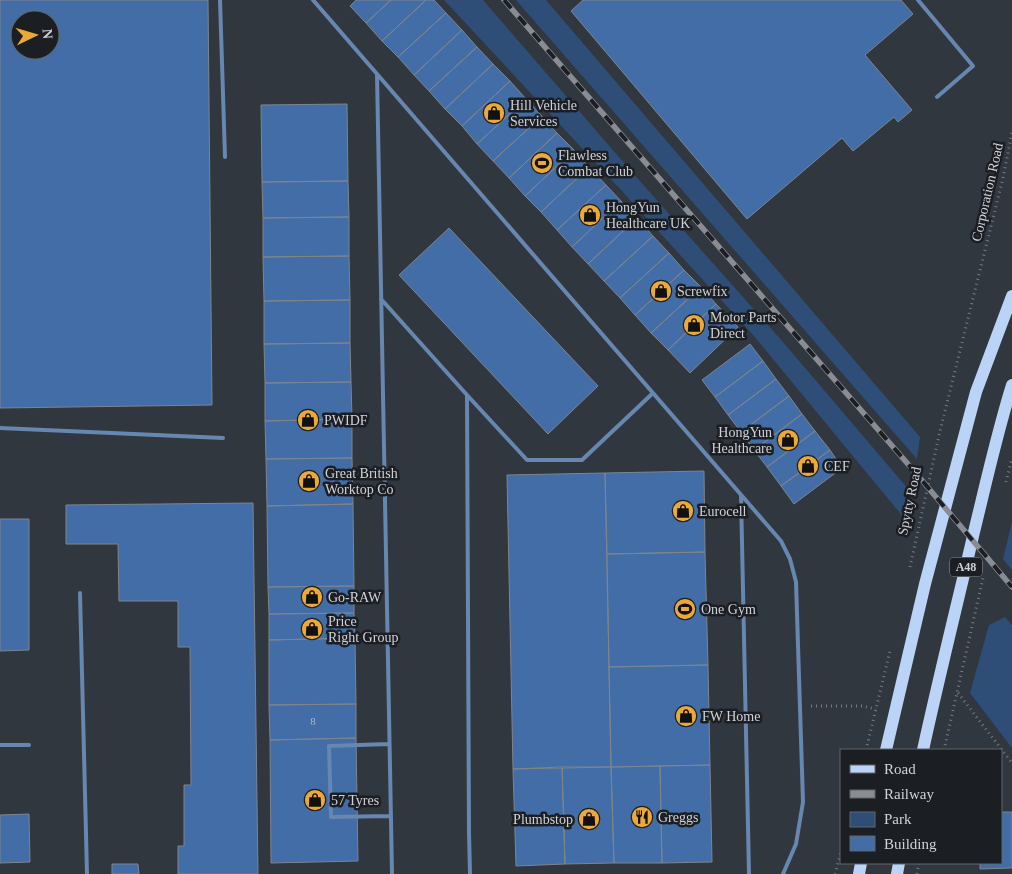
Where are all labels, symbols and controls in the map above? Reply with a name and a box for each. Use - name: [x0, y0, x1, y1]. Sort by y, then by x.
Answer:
- north arrow: [10, 10, 60, 60]
- text: N: [40, 28, 55, 40]
- place label: Hill Vehicle Services: [510, 98, 577, 129]
- shop icon: Hill Vehicle Services: [482, 101, 506, 125]
- street label: Corporation Road: [969, 141, 1006, 243]
- place label: Flawless Combat Club: [558, 148, 633, 179]
- sports icon: Flawless Combat Club: [530, 151, 554, 175]
- place label: HongYun Healthcare UK: [606, 200, 690, 231]
- shop icon: HongYun Healthcare UK: [578, 203, 602, 227]
- shop icon: Screwfix: [649, 279, 673, 303]
- place label: Screwfix: [677, 284, 728, 299]
- place label: Motor Parts Direct: [710, 310, 777, 341]
- shop icon: Motor Parts Direct: [682, 313, 706, 337]
- shop icon: PWIDF: [296, 408, 320, 432]
- place label: PWIDF: [324, 413, 368, 428]
- place label: HongYun Healthcare: [711, 425, 772, 456]
- shop icon: HongYun Healthcare: [776, 428, 800, 452]
- shop icon: CEF: [796, 454, 820, 478]
- place label: CEF: [824, 459, 850, 474]
- street label: Spytty Road: [895, 465, 924, 537]
- place label: Great British Worktop Co: [325, 466, 398, 497]
- shop icon: Great British Worktop Co: [297, 469, 321, 493]
- shop icon: Eurocell: [671, 499, 695, 523]
- place label: Eurocell: [699, 504, 747, 519]
- road number: A48: [950, 558, 982, 576]
- shop icon: Go-RAW: [300, 585, 324, 609]
- place label: Go-RAW: [328, 590, 382, 605]
- sports icon: One Gym: [673, 597, 697, 621]
- place label: One Gym: [701, 602, 756, 617]
- place label: Price Right Group: [328, 614, 398, 645]
- shop icon: Price Right Group: [300, 617, 324, 641]
- shop icon: FW Home: [674, 704, 698, 728]
- place label: FW Home: [702, 709, 760, 724]
- house number: 8: [310, 715, 316, 727]
- legend: [840, 749, 1002, 864]
- text: Road: [884, 761, 916, 777]
- text: Railway: [884, 786, 934, 802]
- shop icon: 57 Tyres: [303, 788, 327, 812]
- place label: 57 Tyres: [331, 793, 379, 808]
- restaurant icon: Greggs: [630, 805, 654, 829]
- shop icon: Plumbstop: [577, 807, 601, 831]
- place label: Greggs: [658, 810, 698, 825]
- text: Park: [884, 811, 912, 827]
- place label: Plumbstop: [513, 812, 573, 827]
- text: Building: [884, 836, 937, 852]

